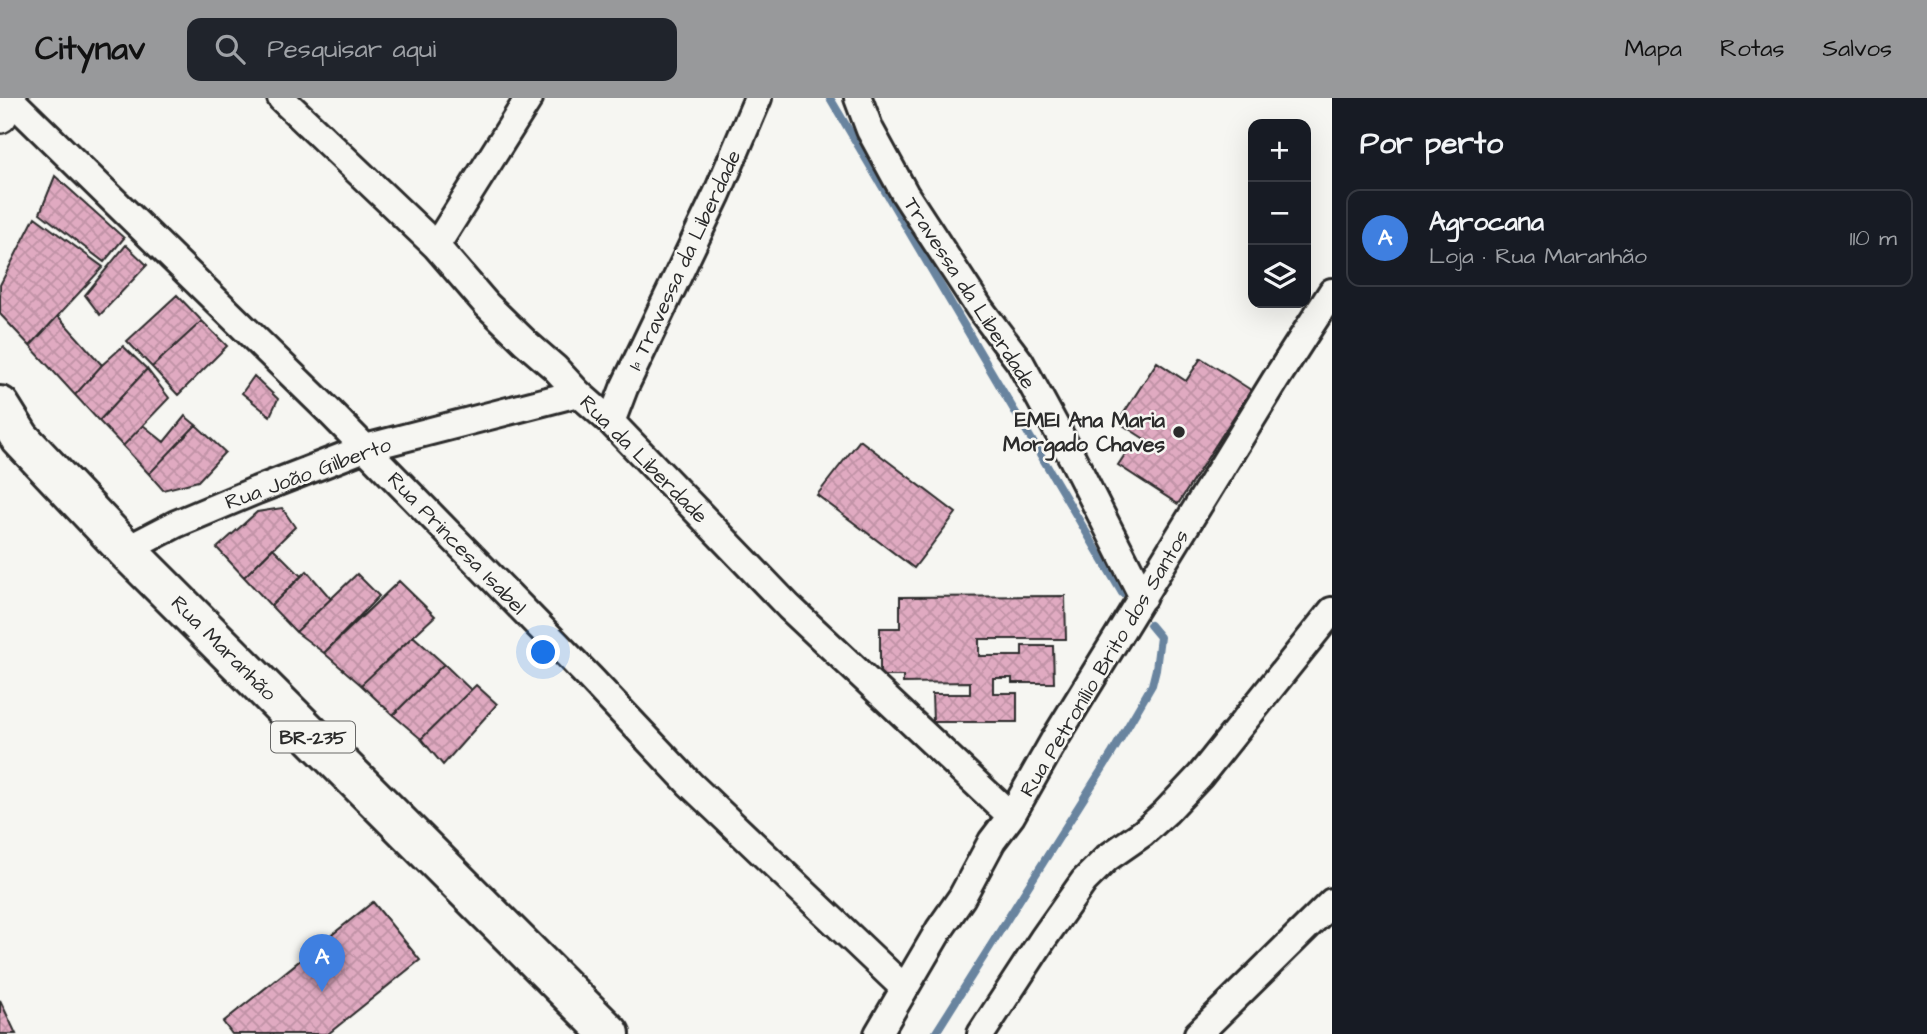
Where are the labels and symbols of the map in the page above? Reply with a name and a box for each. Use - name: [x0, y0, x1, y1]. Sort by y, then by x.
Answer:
- street label: 1ª Travessa da Liberdade: [621, 145, 748, 375]
- street label: Travessa da Liberdade: [897, 192, 1043, 395]
- street label: Rua da Liberdade: [573, 389, 714, 530]
- place label: EMEI Ana Maria Morgado Chaves: [1003, 406, 1165, 461]
- marker: EMEI Ana Maria Morgado Chaves: [1171, 424, 1187, 440]
- street label: Rua João Gilberto: [221, 430, 395, 517]
- street label: Rua Princesa Isabel: [381, 465, 533, 621]
- street label: Rua Petronílio Brito dos Santos: [1013, 524, 1196, 802]
- street label: Rua Maranhão: [164, 589, 283, 708]
- your location: [526, 635, 560, 669]
- road number: BR-235: [271, 722, 355, 752]
- pin: A: [299, 934, 345, 992]

